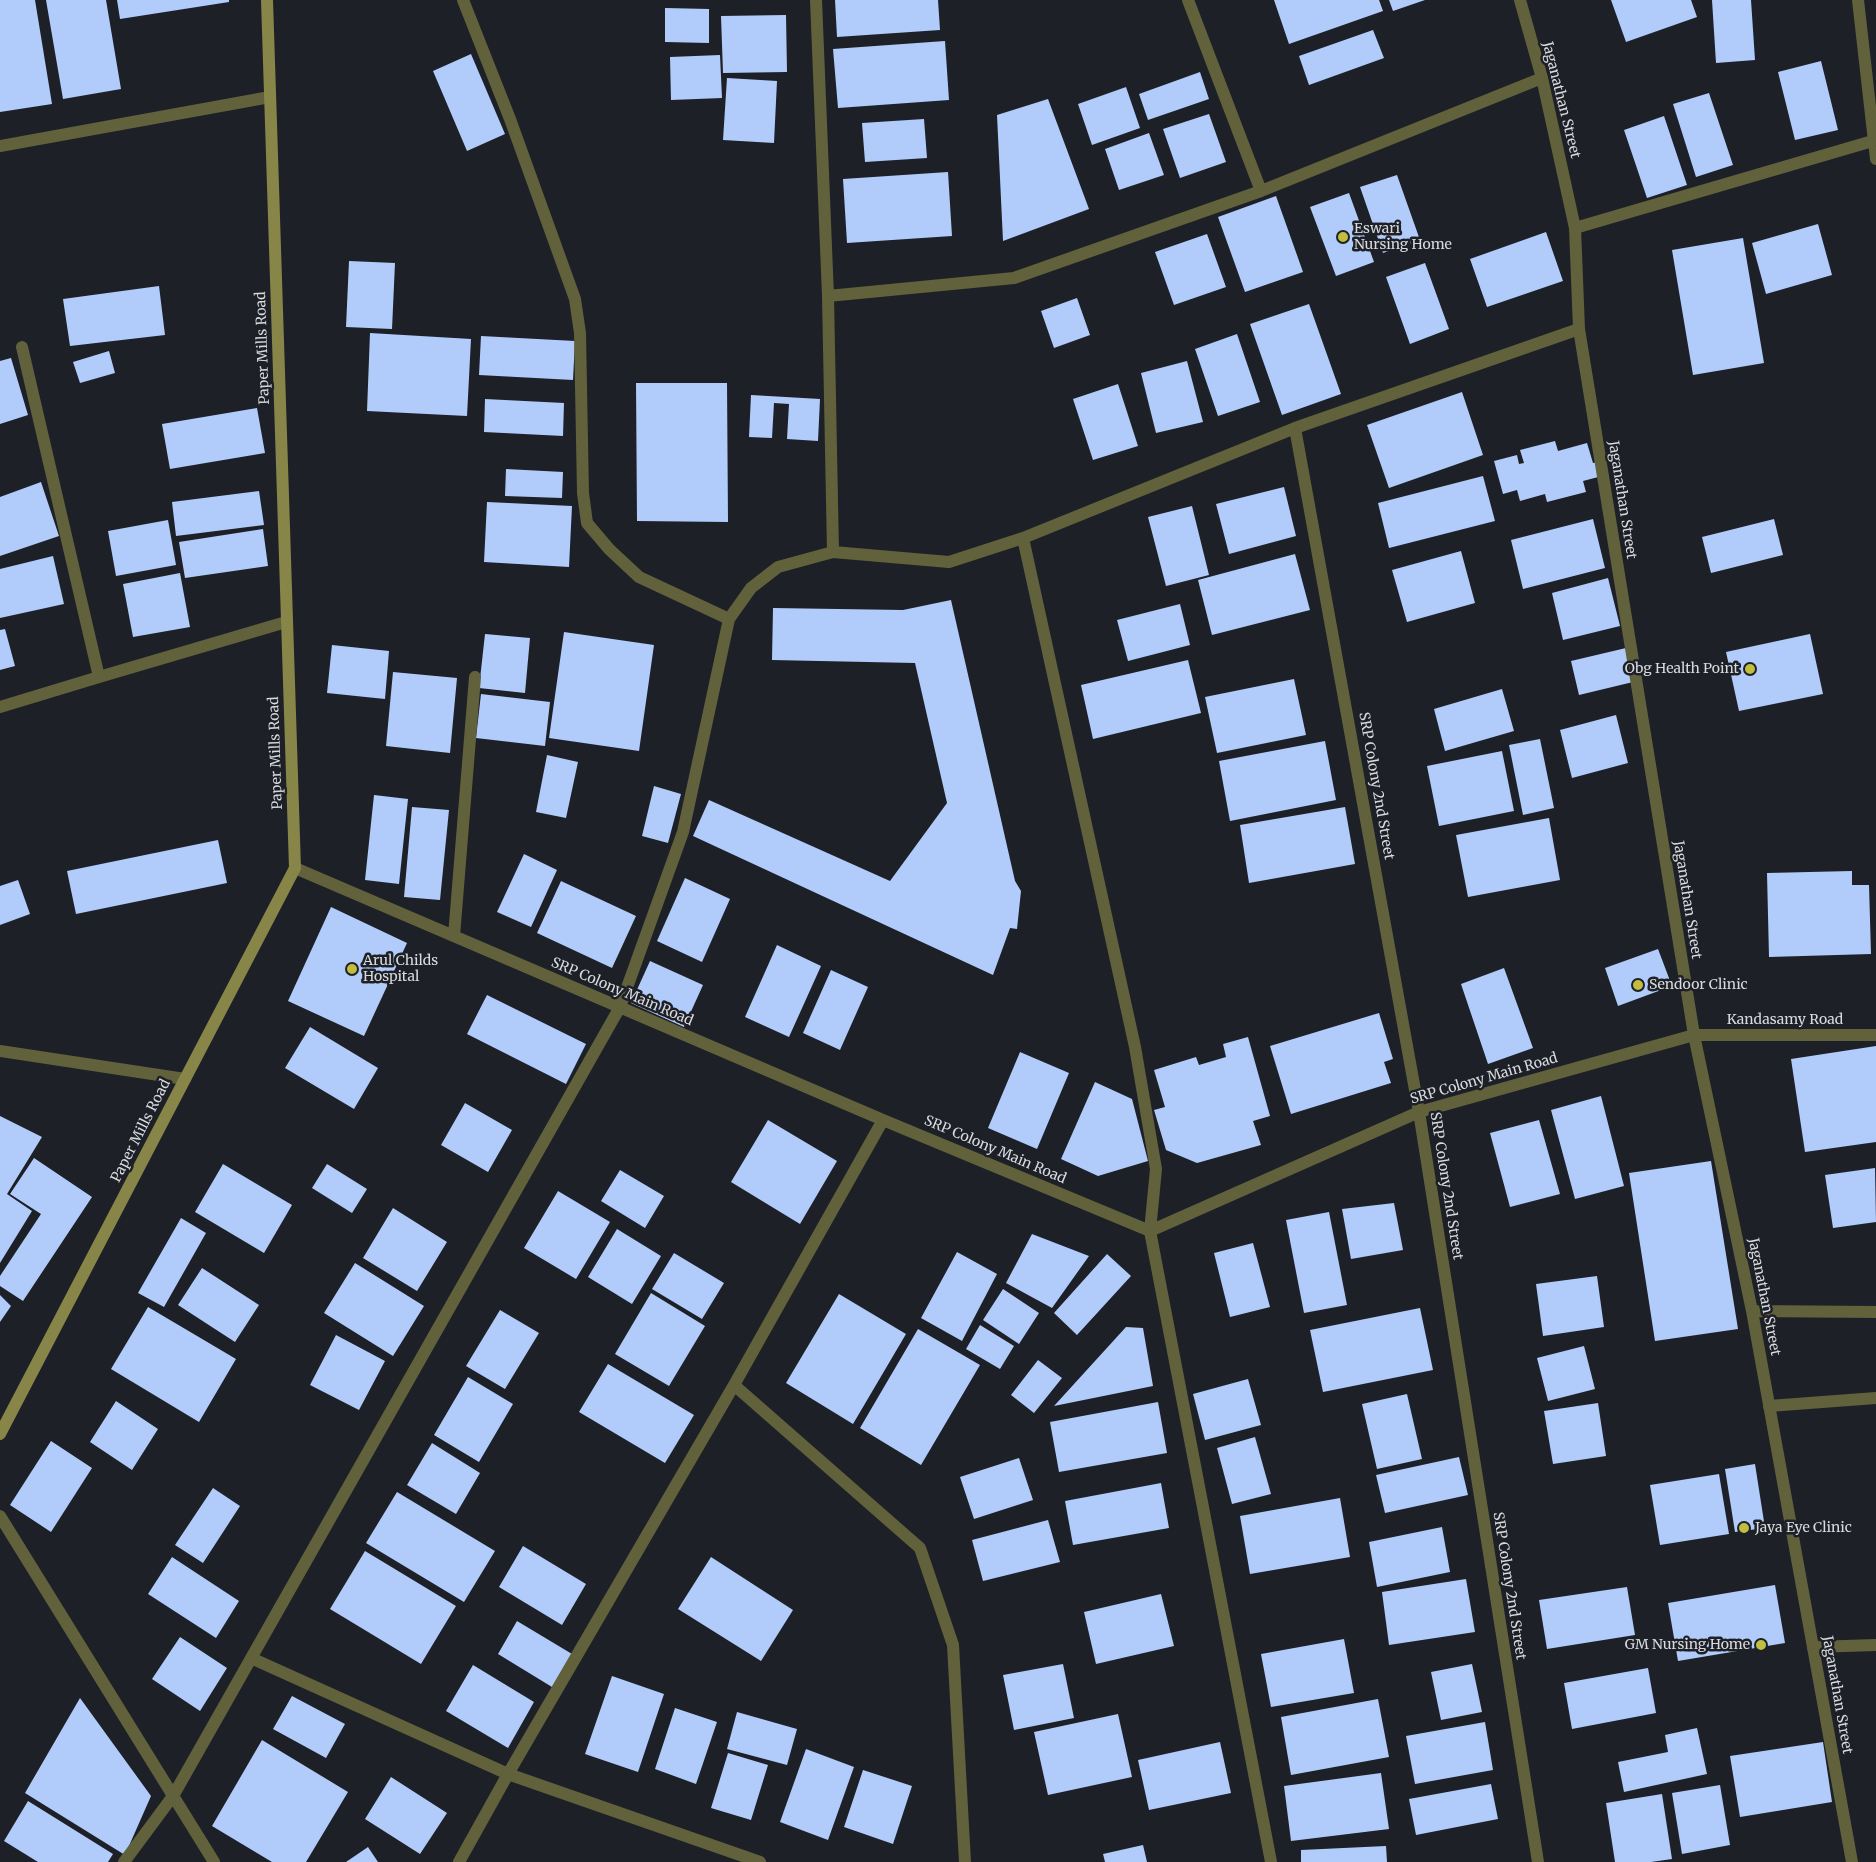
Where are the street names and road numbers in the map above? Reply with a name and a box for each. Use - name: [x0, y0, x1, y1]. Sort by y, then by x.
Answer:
- street label: Jaganathan Street: [1538, 40, 1584, 160]
- street label: Paper Mills Road: [253, 291, 273, 405]
- street label: Jaganathan Street: [1604, 440, 1640, 560]
- street label: Paper Mills Road: [266, 696, 286, 810]
- street label: SRP Colony 2nd Street: [1355, 711, 1397, 861]
- street label: Jaganathan Street: [1669, 840, 1705, 960]
- street label: SRP Colony Main Road: [548, 954, 696, 1030]
- street label: Kandasamy Road: [1727, 1012, 1843, 1028]
- street label: SRP Colony Main Road: [1408, 1050, 1560, 1108]
- street label: Paper Mills Road: [108, 1077, 174, 1185]
- street label: SRP Colony 2nd Street: [1426, 1111, 1466, 1261]
- street label: SRP Colony Main Road: [921, 1112, 1069, 1188]
- street label: Jaganathan Street: [1744, 1237, 1784, 1357]
- street label: SRP Colony 2nd Street: [1489, 1511, 1529, 1661]
- street label: Jaganathan Street: [1818, 1635, 1856, 1755]

